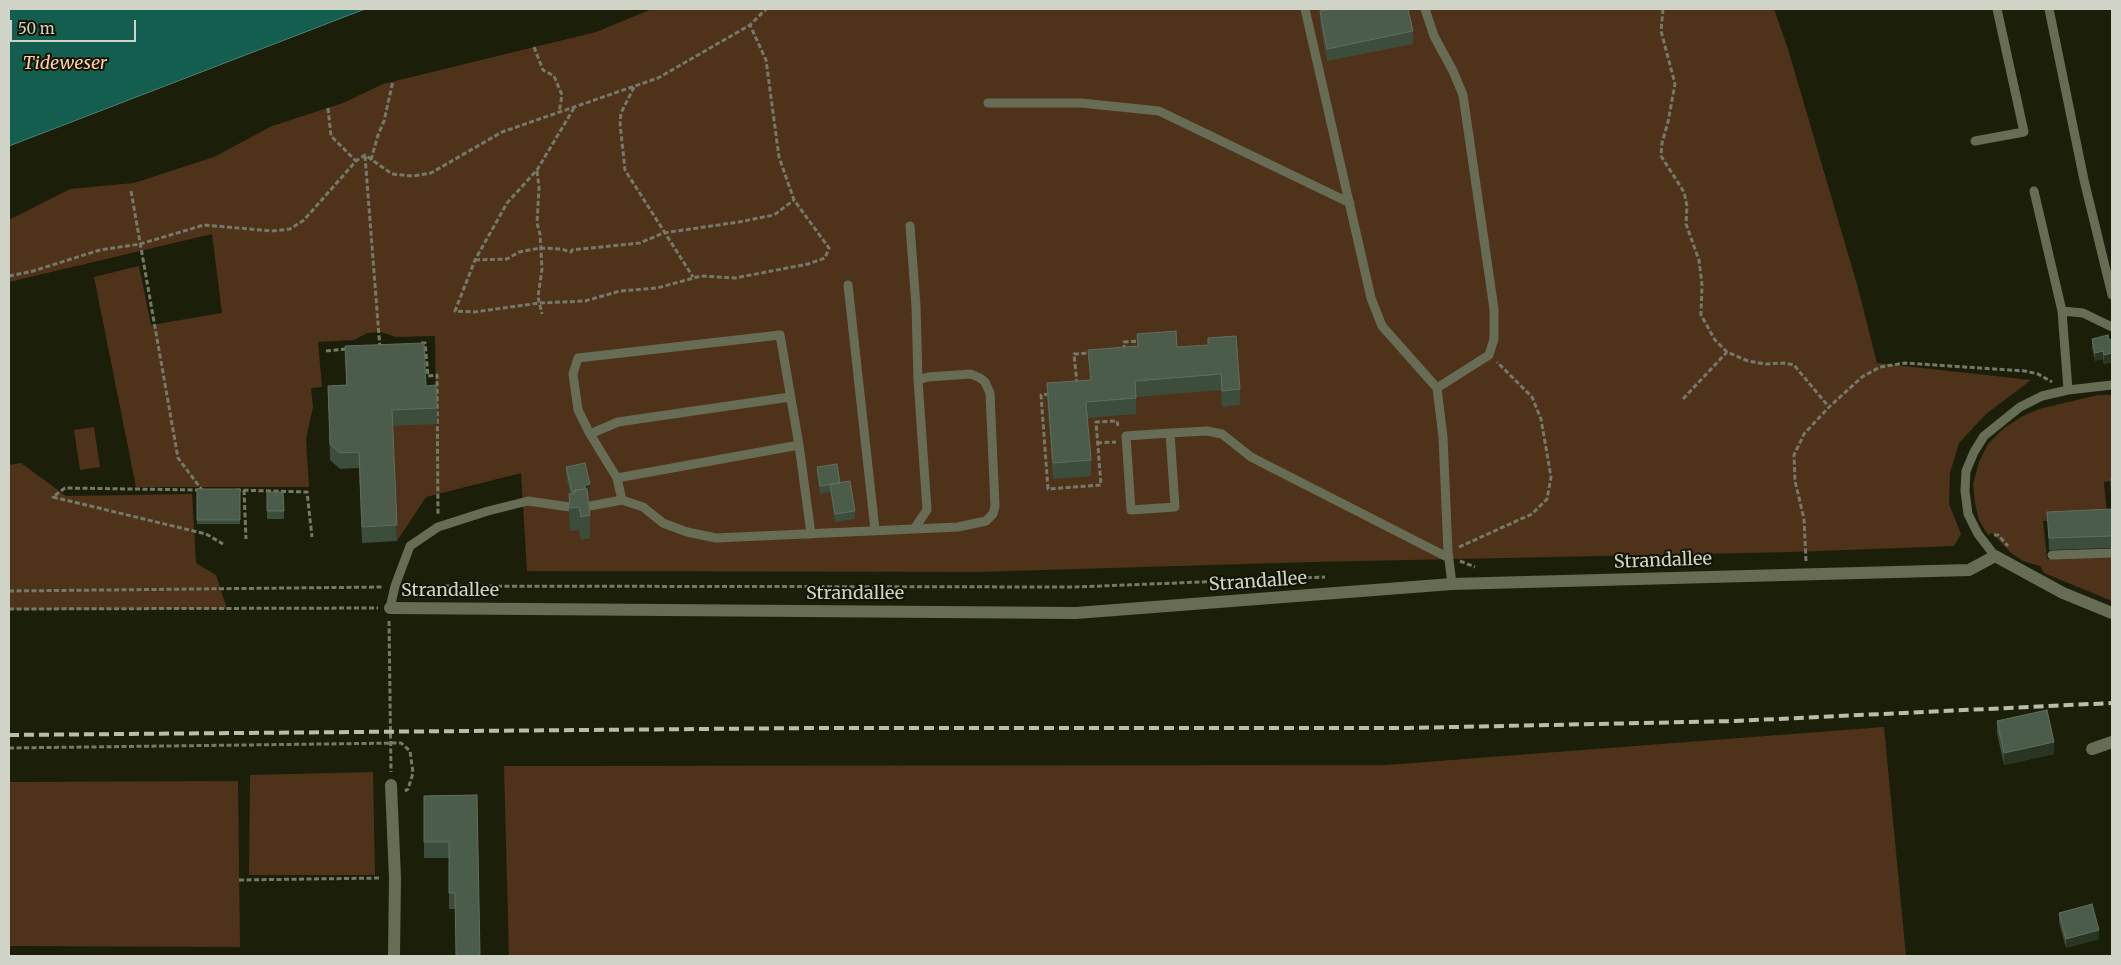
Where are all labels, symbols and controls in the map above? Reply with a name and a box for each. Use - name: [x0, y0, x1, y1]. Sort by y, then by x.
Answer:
- scale bar: [12, 10, 139, 42]
- text: 50 m: [18, 19, 55, 38]
- park label: Tideweser: [23, 53, 107, 75]
- street label: Strandallee: [1614, 548, 1712, 574]
- street label: Strandallee: [1208, 568, 1308, 596]
- street label: Strandallee: [401, 580, 499, 602]
- street label: Strandallee: [806, 583, 904, 605]

